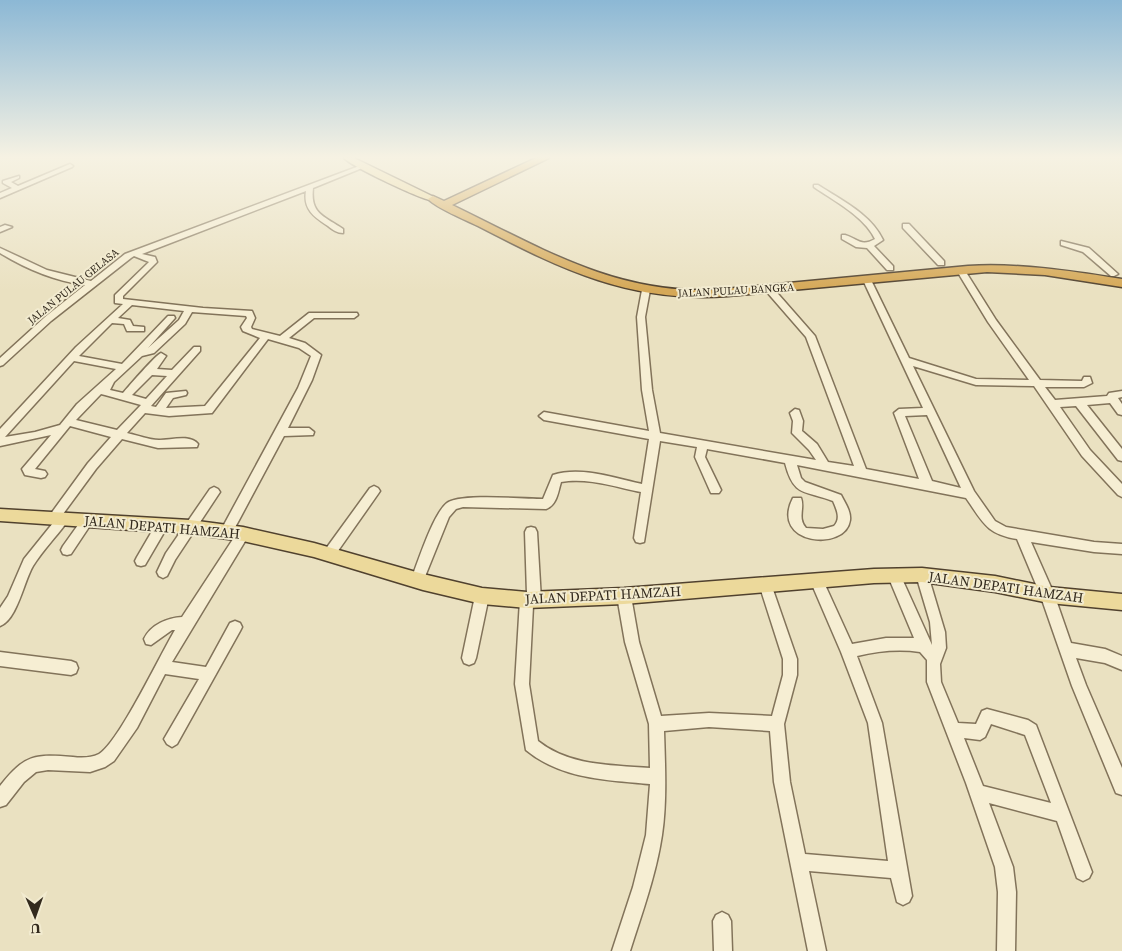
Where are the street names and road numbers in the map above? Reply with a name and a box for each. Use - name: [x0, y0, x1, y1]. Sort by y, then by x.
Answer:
- street label: JALAN PULAU GELASA: [24, 244, 123, 329]
- street label: JALAN PULAU BANGKA: [676, 280, 795, 301]
- street label: JALAN DEPATI HAMZAH: [82, 510, 241, 544]
- street label: JALAN DEPATI HAMZAH: [926, 566, 1085, 608]
- street label: JALAN DEPATI HAMZAH: [523, 581, 682, 609]

